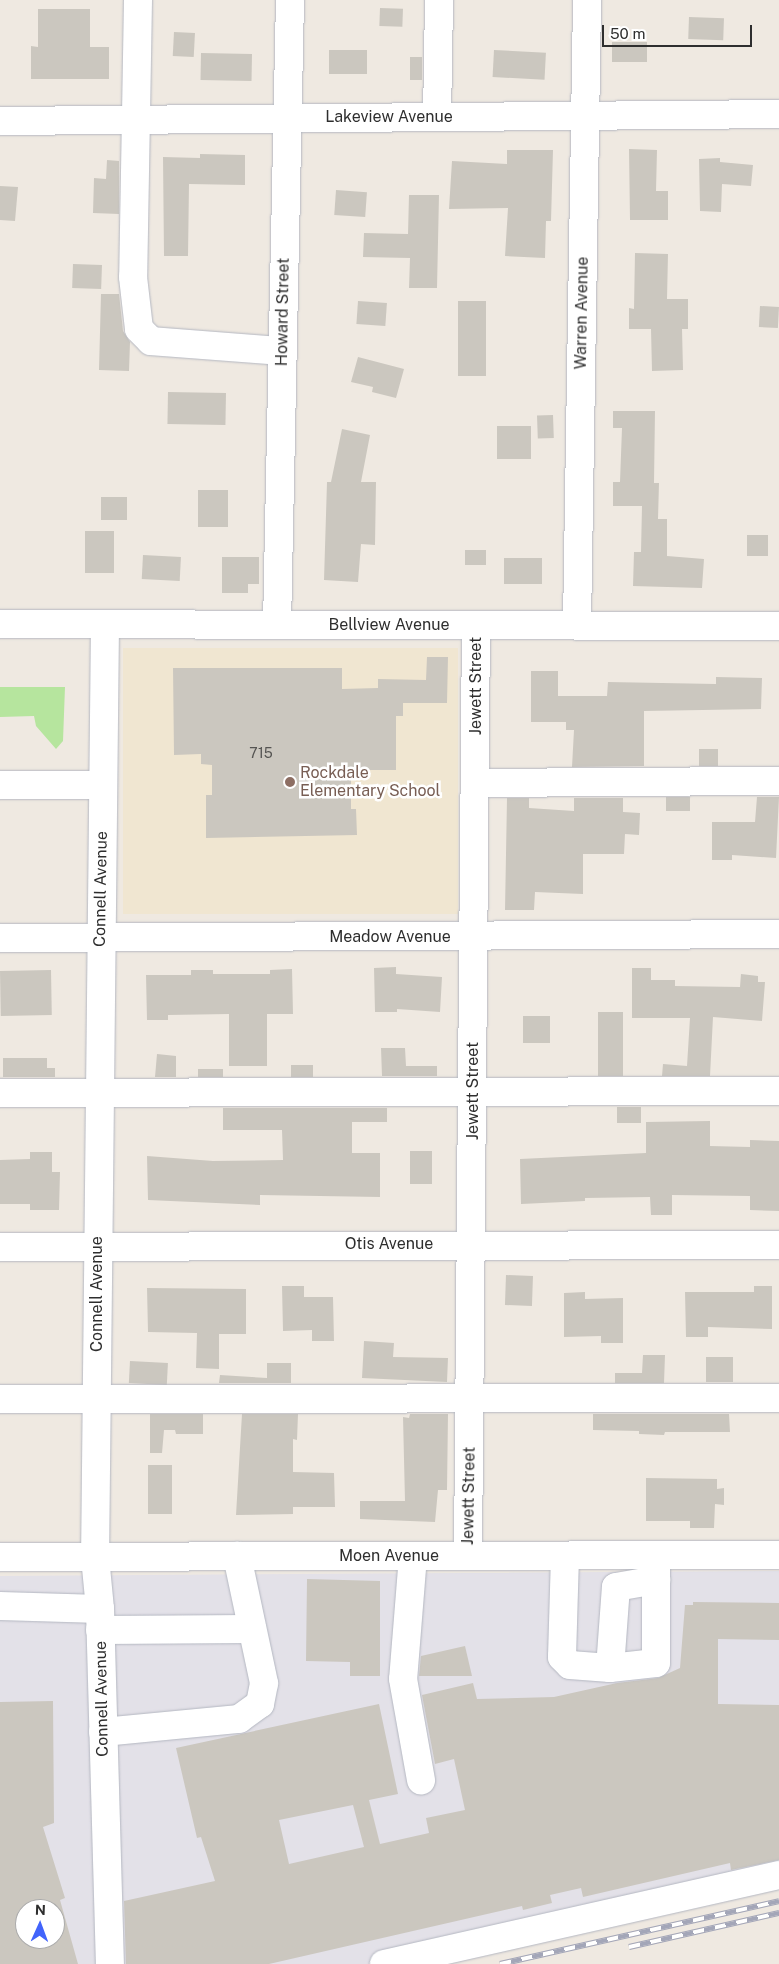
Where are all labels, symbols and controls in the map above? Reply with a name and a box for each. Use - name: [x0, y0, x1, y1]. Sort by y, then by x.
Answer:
- scale bar: [604, 15, 754, 47]
- text: 50 m: [610, 25, 645, 42]
- street label: Lakeview Avenue: [325, 107, 453, 127]
- street label: Warren Avenue: [571, 256, 593, 370]
- street label: Howard Street: [272, 258, 294, 366]
- street label: Bellview Avenue: [328, 615, 450, 635]
- street label: Jewett Street: [466, 637, 486, 735]
- house number: 715: [249, 745, 273, 761]
- place label: Rockdale Elementary School: [300, 763, 440, 801]
- marker: Rockdale Elementary School: [284, 776, 296, 788]
- street label: Connell Avenue: [90, 831, 112, 947]
- street label: Meadow Avenue: [329, 927, 451, 947]
- street label: Jewett Street: [463, 1042, 483, 1140]
- street label: Otis Avenue: [345, 1234, 433, 1254]
- street label: Connell Avenue: [87, 1236, 107, 1352]
- street label: Jewett Street: [459, 1447, 479, 1545]
- street label: Moen Avenue: [339, 1546, 439, 1566]
- street label: Connell Avenue: [91, 1641, 113, 1757]
- north arrow: [15, 1899, 65, 1949]
- text: N: [35, 1902, 46, 1918]

